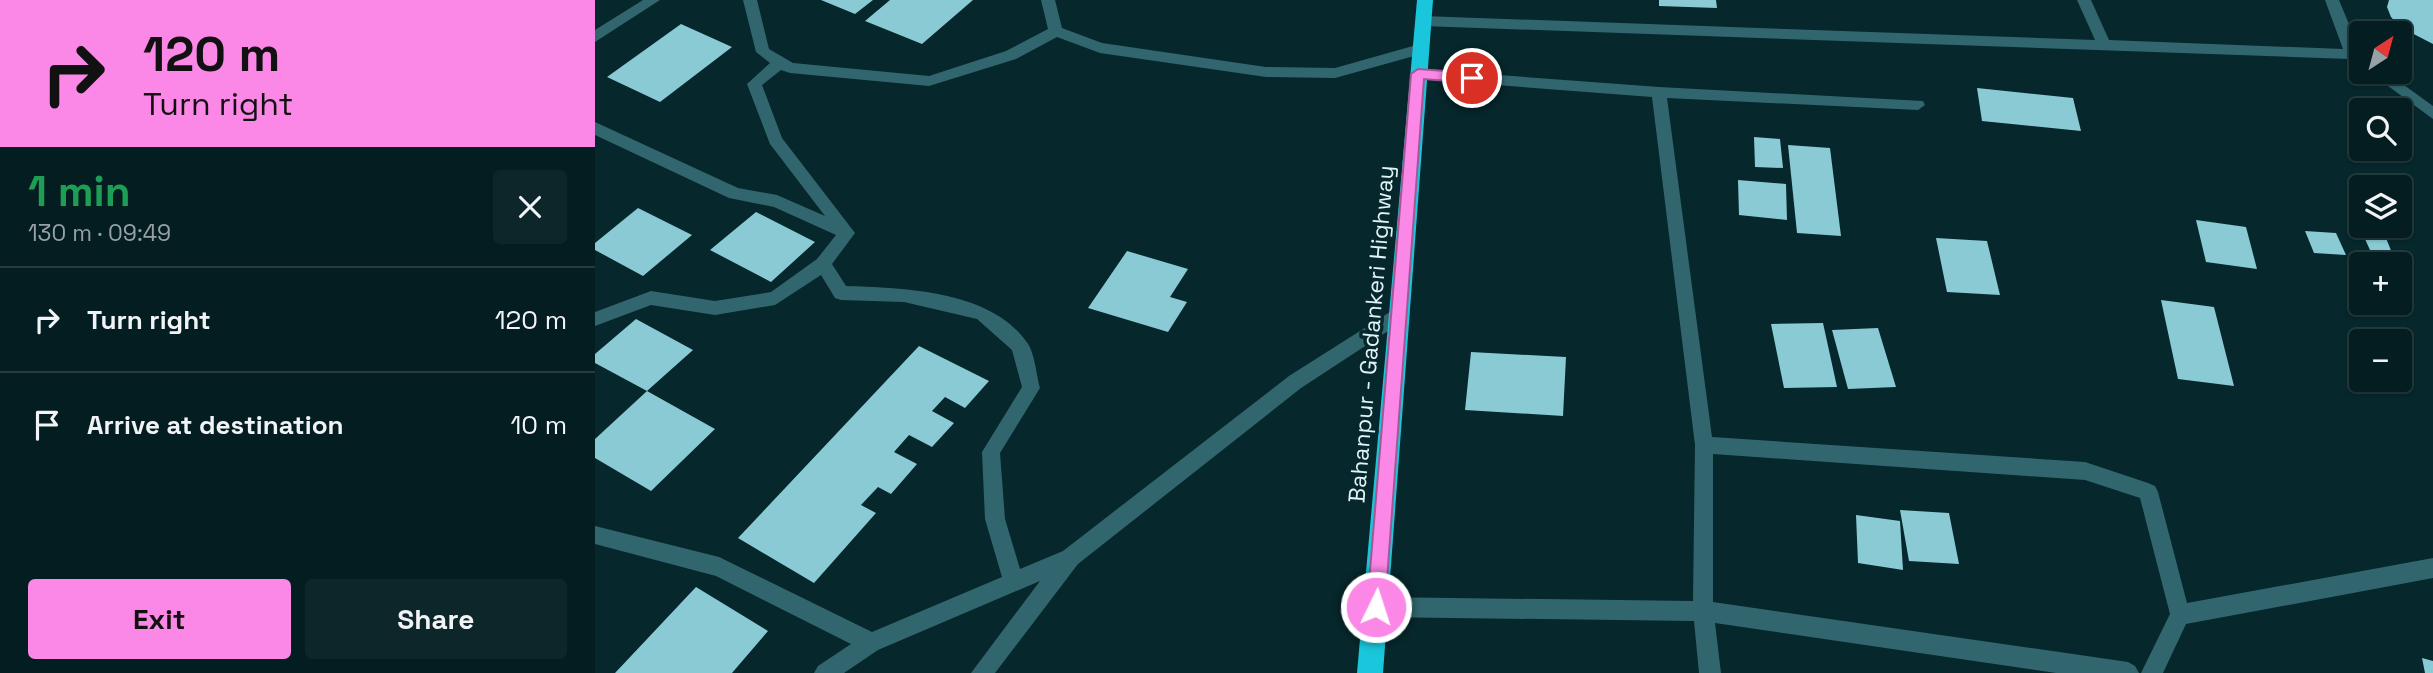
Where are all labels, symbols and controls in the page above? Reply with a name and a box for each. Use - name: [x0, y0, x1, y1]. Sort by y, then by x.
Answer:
- north arrow: [2349, 21, 2411, 84]
- map controls: [2349, 21, 2412, 392]
- text: 120 m: [143, 23, 280, 85]
- icon: right: [28, 28, 119, 119]
- pin: [1442, 48, 1502, 108]
- icon: arrive: [1453, 59, 1491, 97]
- text: Turn right: [143, 84, 293, 124]
- button: search: [2349, 98, 2412, 161]
- street label: Bahanpur - Gadankeri Highway: [1341, 164, 1401, 504]
- text: 1 min: [28, 165, 131, 218]
- button: close: [493, 170, 567, 244]
- button: layers: [2349, 175, 2412, 238]
- text: 130 m · 09:49: [28, 218, 171, 248]
- button: +: [2349, 252, 2412, 315]
- icon: right: [28, 301, 66, 339]
- text: Turn right: [87, 303, 211, 337]
- text: 120 m: [495, 303, 567, 337]
- button: −: [2349, 329, 2412, 392]
- icon: arrive: [28, 406, 66, 444]
- text: Arrive at destination: [87, 408, 344, 442]
- text: 10 m: [510, 408, 567, 442]
- position arrow: [1339, 570, 1413, 644]
- button: Exit: [28, 579, 291, 659]
- button: Share: [305, 579, 567, 659]

